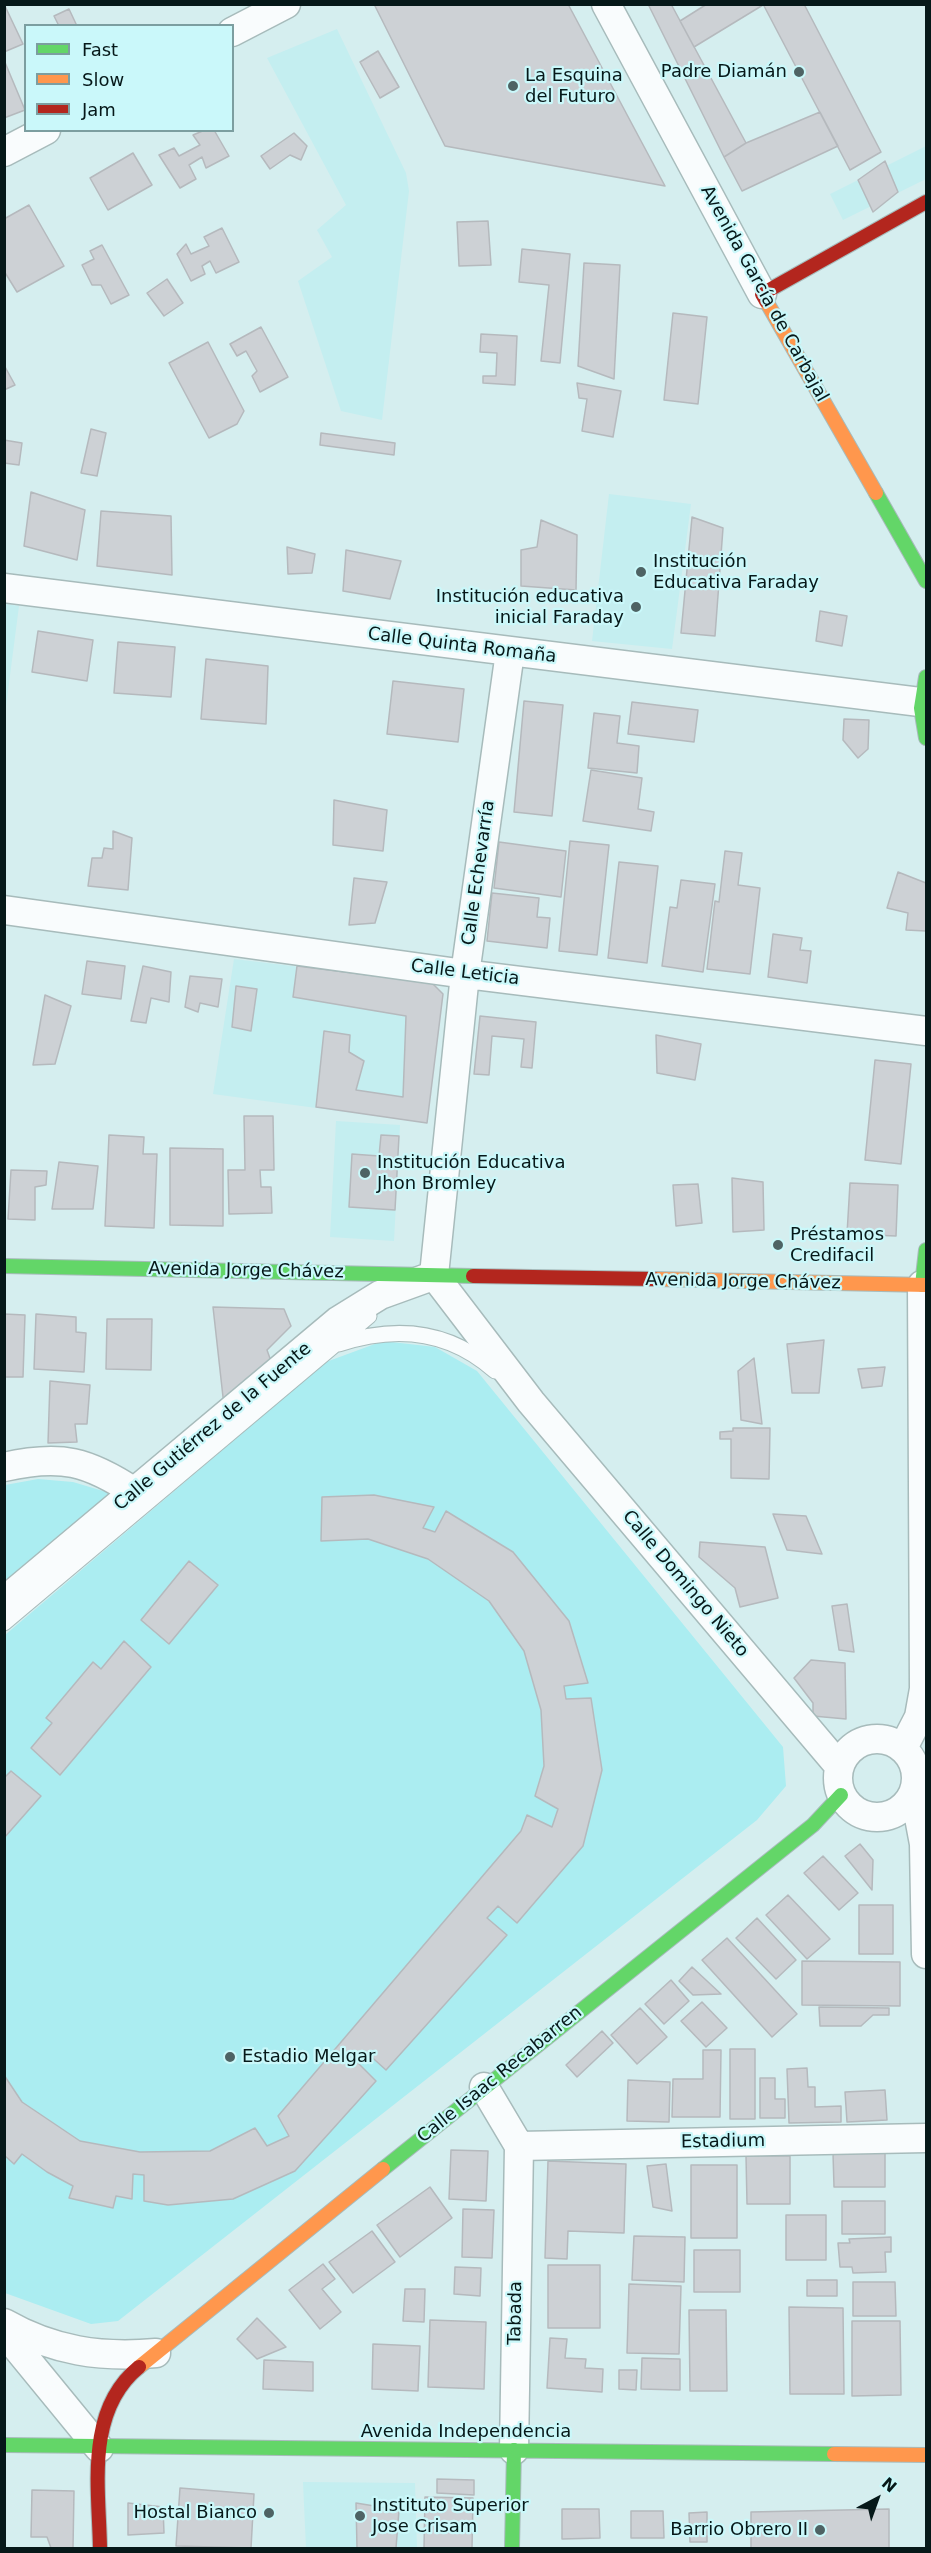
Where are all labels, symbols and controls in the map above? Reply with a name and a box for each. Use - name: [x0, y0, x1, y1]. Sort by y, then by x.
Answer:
- legend: [24, 24, 234, 132]
- text: Fast: [82, 39, 118, 60]
- place label: Padre Diamán: [661, 61, 787, 83]
- place label: La Esquina del Futuro: [525, 65, 623, 107]
- marker: Padre Diamán: [792, 65, 806, 79]
- text: Slow: [82, 69, 124, 90]
- marker: La Esquina del Futuro: [506, 79, 520, 93]
- text: Jam: [82, 99, 116, 120]
- street label: Avenida García de Carbajal: [695, 182, 833, 406]
- place label: Institución Educativa Faraday: [653, 551, 819, 594]
- marker: Institución Educativa Faraday: [634, 565, 648, 579]
- place label: Institución educativa inicial Faraday: [436, 586, 624, 628]
- marker: Institución educativa inicial Faraday: [629, 600, 643, 614]
- street label: Calle Quinta Romaña: [366, 624, 558, 668]
- street label: Calle Echevarría: [458, 799, 500, 947]
- street label: Calle Leticia: [410, 956, 520, 990]
- place label: Institución Educativa Jhon Bromley: [377, 1152, 566, 1194]
- marker: Institución Educativa Jhon Bromley: [358, 1166, 372, 1180]
- place label: Préstamos Credifacil: [790, 1224, 884, 1266]
- marker: Préstamos Credifacil: [771, 1238, 785, 1252]
- street label: Avenida Jorge Chávez: [148, 1258, 344, 1284]
- street label: Avenida Jorge Chávez: [645, 1269, 841, 1295]
- street label: Calle Gutiérrez de la Fuente: [110, 1338, 316, 1516]
- street label: Calle Domingo Nieto: [617, 1506, 753, 1662]
- street label: Calle Isaac Recabarren: [413, 2002, 587, 2148]
- place label: Estadio Melgar: [242, 2046, 375, 2068]
- marker: Estadio Melgar: [223, 2050, 237, 2064]
- street label: Estadium: [681, 2130, 765, 2154]
- street label: Tabada: [505, 2281, 527, 2345]
- street label: Avenida Independencia: [361, 2421, 571, 2443]
- north arrow: [847, 2469, 907, 2529]
- text: N: [878, 2473, 900, 2497]
- place label: Instituto Superior Jose Crisam: [372, 2495, 529, 2538]
- place label: Hostal Bianco: [134, 2502, 257, 2524]
- marker: Hostal Bianco: [262, 2506, 276, 2520]
- marker: Instituto Superior Jose Crisam: [353, 2509, 367, 2523]
- place label: Barrio Obrero II: [670, 2519, 808, 2541]
- marker: Barrio Obrero II: [813, 2523, 827, 2537]

